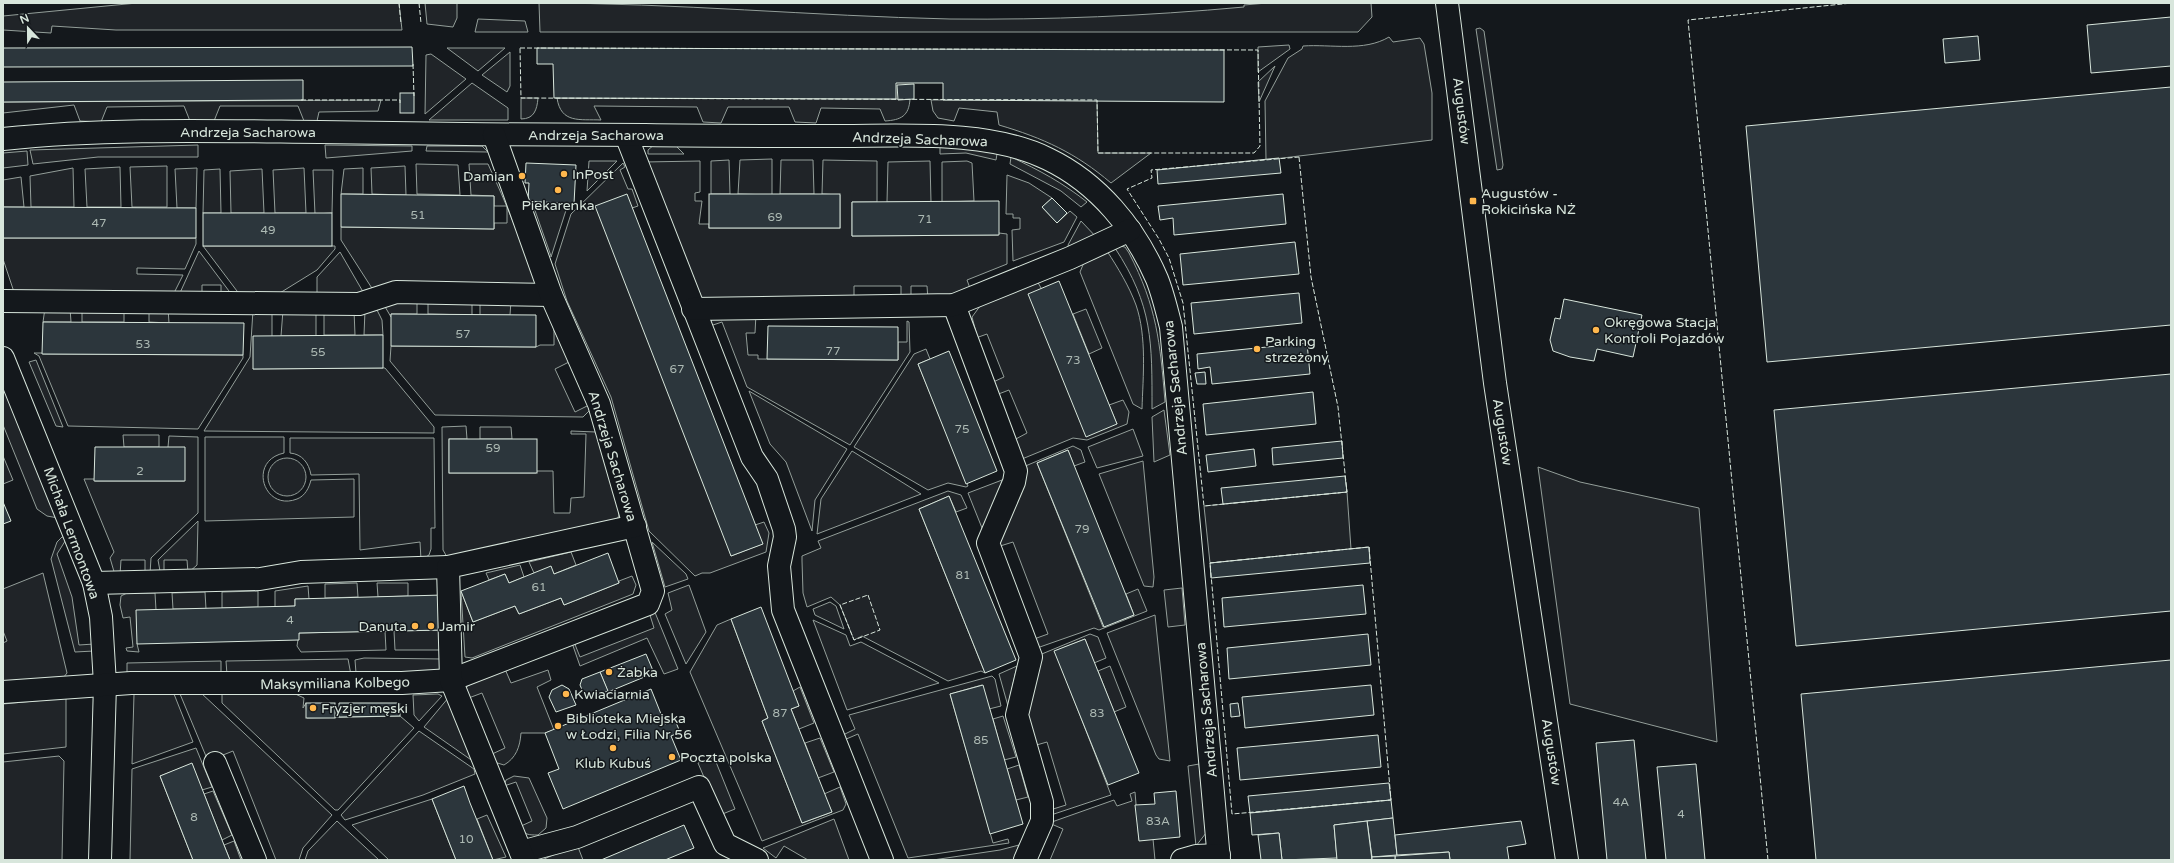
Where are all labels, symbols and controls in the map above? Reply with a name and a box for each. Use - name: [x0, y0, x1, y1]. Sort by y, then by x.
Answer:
- north arrow: [8, 8, 48, 48]
- text: N: [18, 12, 31, 27]
- street label: Augustów: [1449, 76, 1474, 146]
- street label: Andrzeja Sacharowa: [180, 124, 316, 141]
- street label: Andrzeja Sacharowa: [528, 127, 664, 144]
- street label: Andrzeja Sacharowa: [852, 129, 988, 150]
- place label: InPost: [572, 166, 615, 183]
- place label: Damian: [463, 168, 514, 185]
- marker: InPost: [559, 169, 569, 179]
- marker: Damian: [517, 171, 527, 181]
- marker: Piekarenka: [553, 185, 563, 195]
- place label: Augustów - Rokicińska NŻ: [1481, 185, 1576, 218]
- marker: Augustów - Rokicińska NŻ: [1468, 196, 1478, 206]
- place label: Piekarenka: [521, 197, 595, 214]
- house number: 51: [410, 208, 426, 222]
- house number: 69: [767, 210, 783, 224]
- house number: 71: [917, 212, 933, 226]
- house number: 47: [91, 216, 107, 230]
- house number: 49: [260, 223, 276, 237]
- place label: Okręgowa Stacja Kontroli Pojazdów: [1604, 314, 1724, 347]
- street label: Andrzeja Sacharowa: [1160, 320, 1191, 456]
- marker: Okręgowa Stacja Kontroli Pojazdów: [1591, 325, 1601, 335]
- house number: 57: [455, 327, 471, 341]
- place label: Parking strzeżony: [1265, 333, 1329, 366]
- house number: 53: [135, 337, 151, 351]
- house number: 77: [825, 344, 841, 358]
- marker: Parking strzeżony: [1252, 344, 1262, 354]
- house number: 55: [310, 345, 326, 359]
- house number: 73: [1065, 353, 1081, 367]
- house number: 67: [669, 362, 685, 376]
- street label: Andrzeja Sacharowa: [585, 389, 641, 524]
- street label: Augustów: [1489, 397, 1516, 467]
- house number: 75: [954, 422, 970, 436]
- house number: 59: [485, 441, 501, 455]
- house number: 2: [136, 464, 144, 478]
- street label: Michała Lermontowa: [40, 465, 103, 602]
- house number: 79: [1074, 522, 1090, 536]
- house number: 81: [955, 568, 971, 582]
- house number: 61: [531, 580, 547, 594]
- house number: 4: [286, 613, 294, 627]
- place label: Danuta: [359, 618, 407, 635]
- place label: Jamir: [439, 618, 476, 635]
- marker: Danuta: [410, 621, 420, 631]
- marker: Jamir: [426, 621, 436, 631]
- street label: Andrzeja Sacharowa: [1192, 642, 1221, 778]
- place label: Żabka: [617, 664, 658, 681]
- marker: Żabka: [604, 667, 614, 677]
- street label: Maksymiliana Kolbego: [260, 674, 410, 693]
- place label: Kwiaciarnia: [574, 686, 650, 703]
- marker: Kwiaciarnia: [561, 689, 571, 699]
- place label: Fryzjer męski: [321, 700, 408, 717]
- marker: Fryzjer męski: [308, 703, 318, 713]
- house number: 87: [772, 706, 788, 720]
- house number: 83: [1089, 706, 1105, 720]
- place label: Biblioteka Miejska w Łodzi, Filia Nr 56: [566, 710, 692, 743]
- street label: Augustów: [1538, 717, 1565, 787]
- marker: Biblioteka Miejska w Łodzi, Filia Nr 56: [553, 721, 563, 731]
- house number: 85: [973, 733, 989, 747]
- marker: Klub Kubuś: [608, 743, 618, 753]
- place label: Poczta polska: [680, 749, 772, 766]
- marker: Poczta polska: [667, 752, 677, 762]
- place label: Klub Kubuś: [575, 755, 651, 772]
- house number: 4A: [1613, 795, 1629, 809]
- house number: 4: [1677, 807, 1685, 821]
- house number: 8: [190, 810, 198, 824]
- house number: 83A: [1146, 814, 1170, 828]
- house number: 10: [458, 832, 474, 846]

